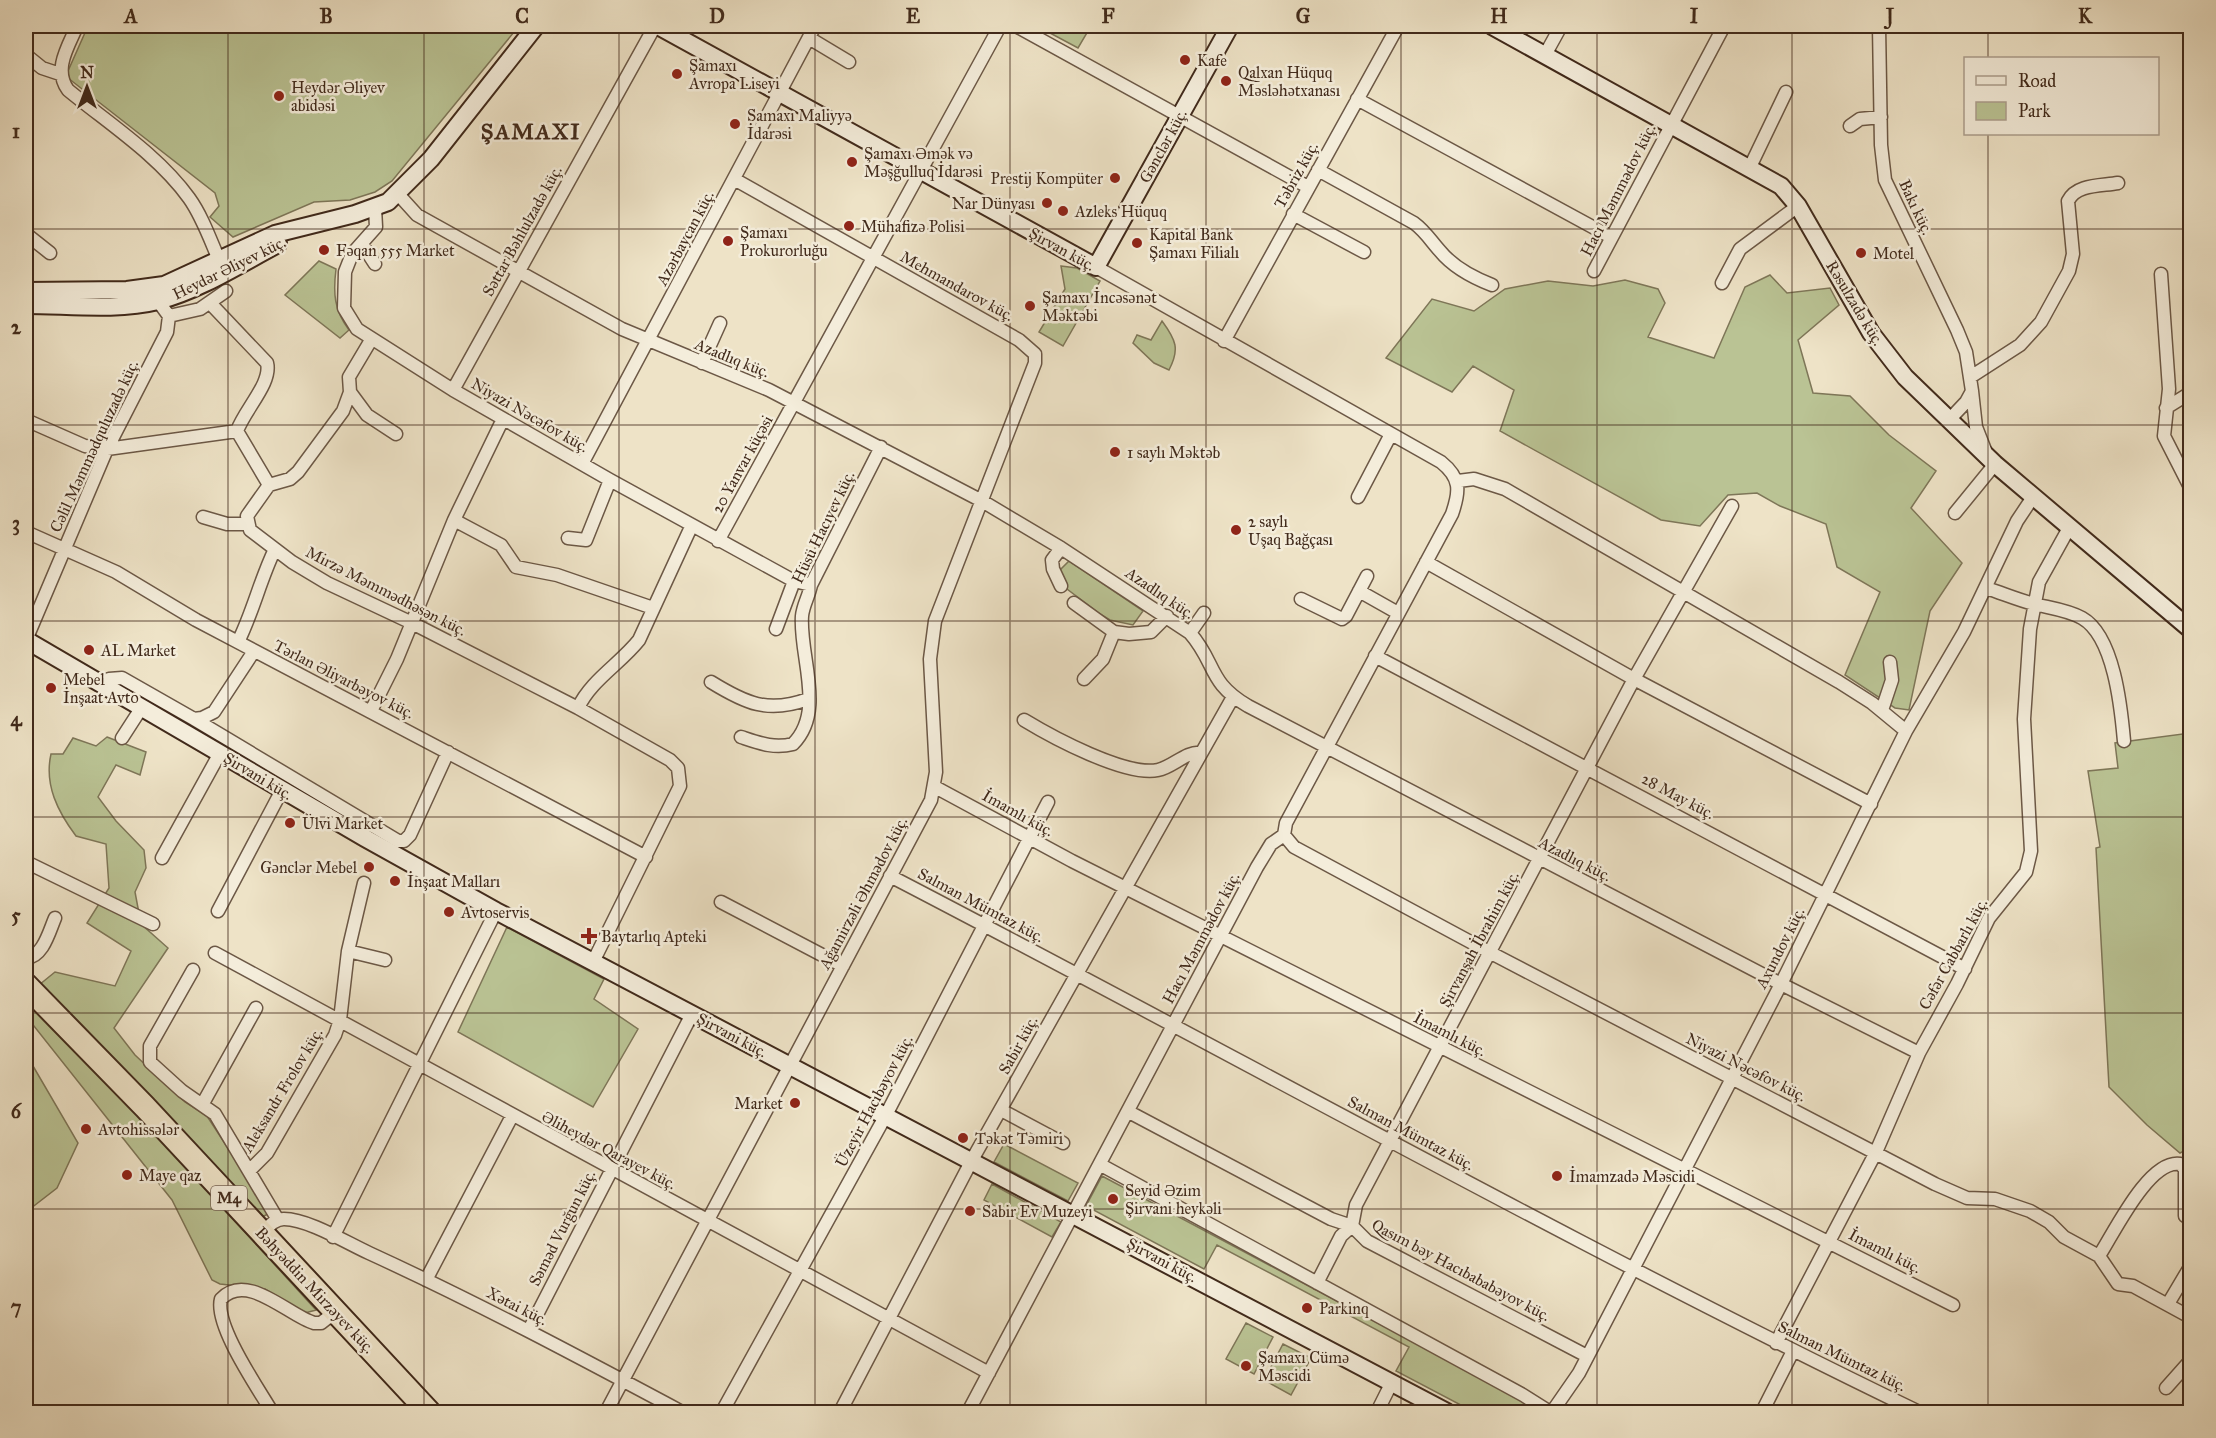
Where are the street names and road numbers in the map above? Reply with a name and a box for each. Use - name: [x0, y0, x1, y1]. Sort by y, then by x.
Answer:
- street label: Gənclər küç.: [1135, 106, 1191, 186]
- street label: Hacı Məmmədov küç.: [1576, 121, 1660, 259]
- street label: Təbriz küç.: [1270, 138, 1322, 212]
- street label: Səttar Bəhlulzadə küç.: [478, 162, 566, 300]
- street label: Bakı küç.: [1895, 176, 1937, 238]
- street label: Azərbaycan küç.: [652, 187, 718, 290]
- street label: Şirvan küç.: [1026, 223, 1098, 275]
- street label: Heydər Əliyev küç.: [169, 232, 289, 304]
- street label: Mehmandarov küç.: [897, 247, 1017, 325]
- street label: Rəsulzadə küç.: [1822, 257, 1888, 349]
- street label: Azadlıq küç.: [691, 334, 772, 383]
- street label: Cəlil Məmmədquluzadə küç.: [46, 357, 143, 536]
- street label: Niyazi Nəcəfov küç.: [468, 374, 592, 456]
- street label: 20 Yanvar küçəsi: [707, 411, 777, 516]
- street label: Hüsü Hacıyev küç.: [788, 468, 858, 586]
- street label: Mirzə Məmmədhəsən küç.: [303, 542, 469, 640]
- street label: Azadlıq küç.: [1121, 563, 1198, 624]
- street label: Tərlan Əliyarbəyov küç.: [271, 635, 417, 723]
- street label: Şirvani küç.: [220, 748, 296, 804]
- street label: 28 May küç.: [1638, 769, 1718, 823]
- street label: İmamlı küç.: [979, 785, 1058, 840]
- street label: Ağamirzəli Əhmədov küç.: [814, 814, 912, 974]
- street label: Azadlıq küç.: [1534, 832, 1614, 886]
- street label: Salman Mümtaz küç.: [915, 864, 1047, 946]
- street label: Şirvanşah İbrahim küç.: [1434, 867, 1523, 1010]
- street label: Hacı Məmmədov küç.: [1158, 869, 1244, 1007]
- street label: Cəfər Cabbarlı küç.: [1915, 895, 1991, 1013]
- street label: Axundov küç.: [1751, 904, 1809, 993]
- street label: İmamlı küç.: [1411, 1007, 1490, 1060]
- street label: Şirvani küç.: [694, 1009, 770, 1061]
- street label: Sabir küç.: [994, 1013, 1042, 1077]
- street label: Aleksandr Frolov küç.: [237, 1024, 327, 1156]
- street label: Niyazi Nəcəfov küç.: [1683, 1029, 1809, 1105]
- street label: Üzeyir Hacıbəyov küç.: [830, 1031, 917, 1170]
- street label: Salman Mümtaz küç.: [1345, 1092, 1477, 1174]
- street label: Əliheydər Qarayev küç.: [539, 1107, 679, 1193]
- street label: Səməd Vurğun küç.: [525, 1167, 600, 1290]
- road number: M4: [211, 1186, 247, 1210]
- street label: Qasım bəy Hacıbababəyov küç.: [1369, 1215, 1553, 1325]
- street label: Bəhyəddin Mirzəyev küç.: [251, 1223, 379, 1357]
- street label: İmamlı küç.: [1846, 1224, 1925, 1277]
- street label: Şirvani küç.: [1124, 1234, 1200, 1286]
- street label: Xətai küç.: [483, 1283, 551, 1329]
- street label: Salman Mümtaz küç.: [1775, 1317, 1909, 1395]

